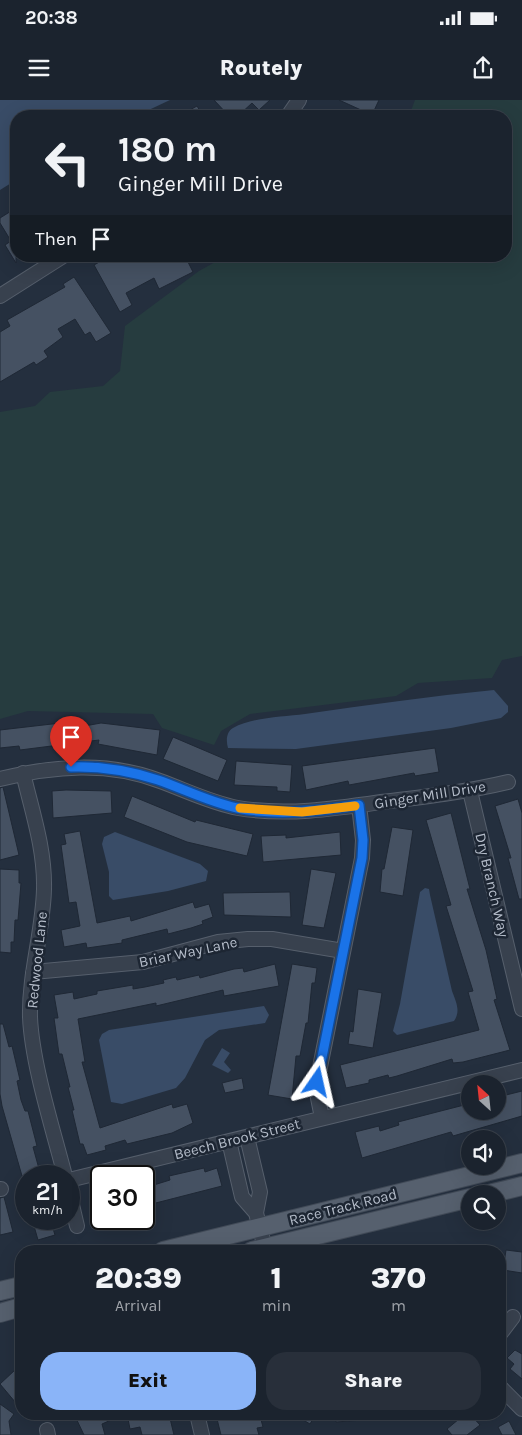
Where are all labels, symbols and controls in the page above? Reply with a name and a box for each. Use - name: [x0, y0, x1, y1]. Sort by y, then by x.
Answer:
- text: 20:38: [25, 7, 78, 29]
- icon: menu: [25, 54, 53, 82]
- icon: share: [469, 54, 497, 82]
- text: Routely: [220, 55, 302, 81]
- text: 180 m: [118, 129, 217, 170]
- icon: left: [35, 130, 100, 195]
- text: Ginger Mill Drive: [118, 171, 283, 197]
- icon: arrive: [87, 225, 115, 253]
- text: Then: [35, 228, 77, 250]
- pin: [50, 716, 92, 767]
- icon: arrive: [57, 723, 85, 751]
- street label: Ginger Mill Drive: [373, 777, 487, 813]
- street label: Dry Branch Way: [471, 831, 513, 939]
- street label: Redwood Lane: [23, 911, 51, 1009]
- street label: Briar Way Lane: [137, 933, 239, 971]
- position arrow: [290, 1055, 342, 1107]
- north arrow: [461, 1075, 506, 1120]
- map controls: [461, 1075, 506, 1230]
- street label: Beech Brook Street: [172, 1115, 302, 1163]
- button: sound: [461, 1130, 506, 1175]
- speed limit sign: 30: [90, 1165, 155, 1230]
- text: 21: [35, 1177, 60, 1206]
- street label: Race Track Road: [287, 1185, 399, 1229]
- button: search: [461, 1185, 506, 1230]
- text: km/h: [32, 1203, 63, 1217]
- text: 20:39: [95, 1260, 182, 1296]
- text: 1: [271, 1260, 282, 1296]
- text: 370: [371, 1260, 426, 1296]
- text: Arrival: [115, 1296, 162, 1315]
- text: min: [262, 1296, 291, 1315]
- text: m: [391, 1296, 406, 1315]
- button: Exit: [40, 1352, 256, 1410]
- button: Share: [266, 1352, 481, 1410]

